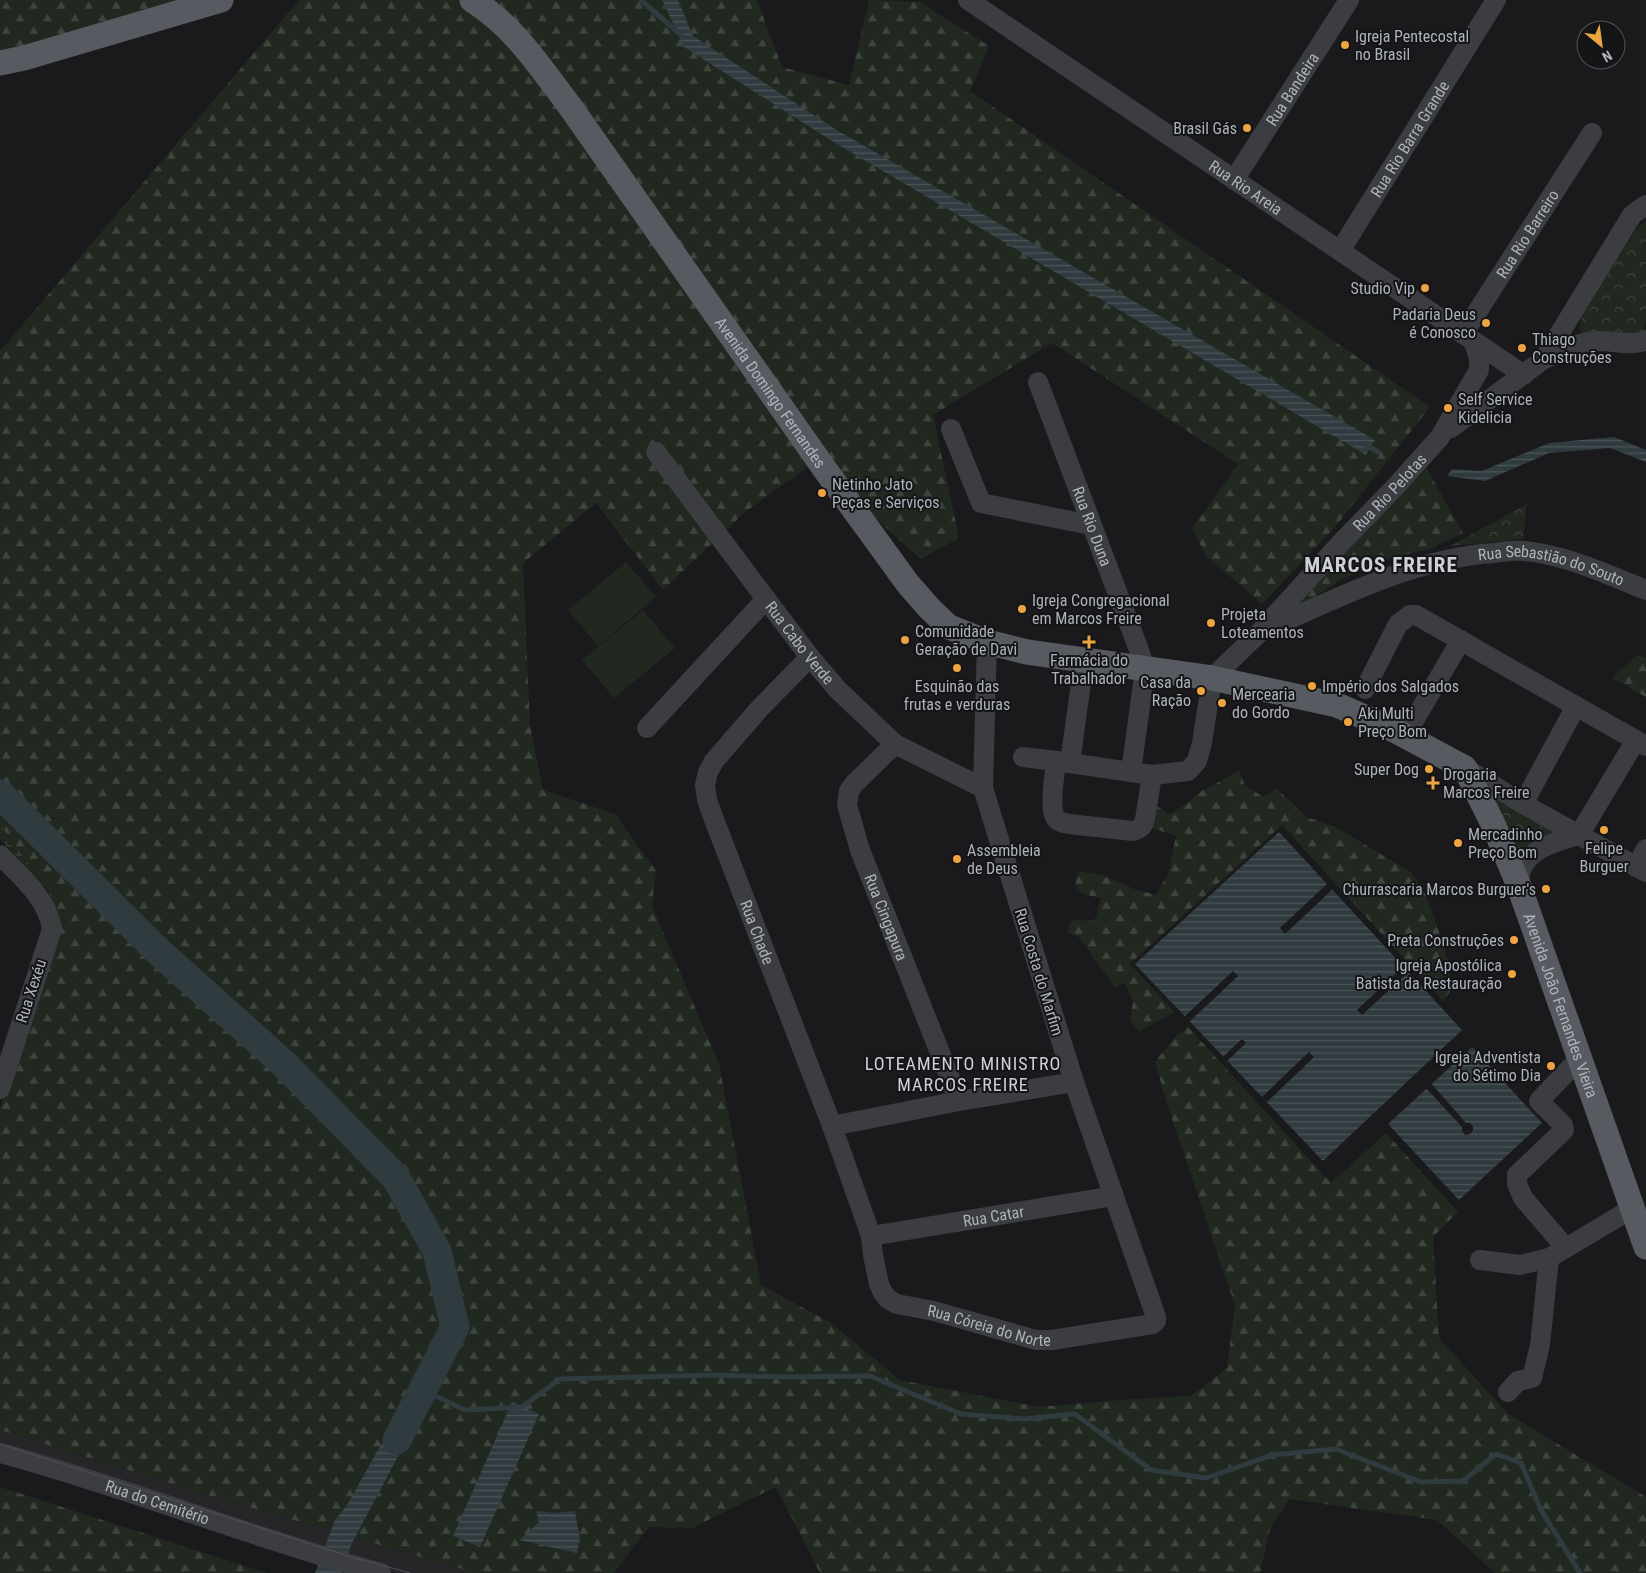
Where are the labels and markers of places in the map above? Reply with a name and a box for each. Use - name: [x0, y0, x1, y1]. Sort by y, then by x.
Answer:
- place label: Igreja Pentecostal no Brasil: [1355, 27, 1469, 64]
- marker: Igreja Pentecostal no Brasil: [1339, 39, 1351, 51]
- place label: Brasil Gás: [1173, 119, 1237, 138]
- marker: Brasil Gás: [1241, 122, 1253, 134]
- place label: Studio Vip: [1350, 279, 1415, 298]
- marker: Studio Vip: [1419, 282, 1431, 294]
- place label: Padaria Deus é Conosco: [1392, 305, 1476, 342]
- marker: Padaria Deus é Conosco: [1480, 317, 1492, 329]
- place label: Thiago Construções: [1532, 330, 1612, 367]
- marker: Thiago Construções: [1516, 342, 1528, 354]
- place label: Self Service Kidelicia: [1458, 390, 1532, 427]
- marker: Self Service Kidelicia: [1442, 402, 1454, 414]
- place label: Netinho Jato Peças e Serviços: [832, 475, 940, 512]
- marker: Netinho Jato Peças e Serviços: [816, 487, 828, 499]
- place label: Igreja Congregacional em Marcos Freire: [1032, 591, 1170, 628]
- marker: Igreja Congregacional em Marcos Freire: [1016, 603, 1028, 615]
- place label: Projeta Loteamentos: [1221, 605, 1304, 642]
- marker: Projeta Loteamentos: [1205, 617, 1217, 629]
- place label: Comunidade Geração de Davi: [915, 622, 1017, 659]
- marker: Comunidade Geração de Davi: [899, 634, 911, 646]
- marker: Farmácia do Trabalhador: [1083, 636, 1095, 648]
- place label: Farmácia do Trabalhador: [1050, 651, 1128, 688]
- marker: Esquinão das frutas e verduras: [951, 662, 963, 674]
- place label: Casa da Ração: [1140, 673, 1191, 710]
- place label: Esquinão das frutas e verduras: [904, 677, 1010, 714]
- place label: Império dos Salgados: [1322, 677, 1459, 696]
- marker: Império dos Salgados: [1306, 680, 1318, 692]
- marker: Casa da Ração: [1195, 685, 1207, 697]
- place label: Mercearia do Gordo: [1232, 685, 1295, 722]
- marker: Mercearia do Gordo: [1216, 697, 1228, 709]
- place label: Aki Multi Preço Bom: [1358, 704, 1427, 741]
- marker: Aki Multi Preço Bom: [1342, 716, 1354, 728]
- place label: Super Dog: [1354, 760, 1419, 779]
- marker: Super Dog: [1423, 763, 1435, 775]
- place label: Drogaria Marcos Freire: [1443, 765, 1529, 802]
- marker: Drogaria Marcos Freire: [1427, 777, 1439, 789]
- marker: Felipe Burguer: [1598, 824, 1610, 836]
- place label: Mercadinho Preço Bom: [1468, 825, 1542, 862]
- marker: Mercadinho Preço Bom: [1452, 837, 1464, 849]
- place label: Felipe Burguer: [1579, 839, 1629, 876]
- place label: Assembleia de Deus: [967, 841, 1041, 878]
- marker: Assembleia de Deus: [951, 853, 963, 865]
- place label: Churrascaria Marcos Burguer's: [1342, 880, 1536, 899]
- marker: Churrascaria Marcos Burguer's: [1540, 883, 1552, 895]
- place label: Preta Construções: [1387, 931, 1504, 950]
- marker: Preta Construções: [1508, 934, 1520, 946]
- place label: Igreja Apostólica Batista da Restauração: [1356, 956, 1502, 993]
- marker: Igreja Apostólica Batista da Restauração: [1506, 968, 1518, 980]
- place label: Igreja Adventista do Sétimo Dia: [1435, 1048, 1541, 1085]
- marker: Igreja Adventista do Sétimo Dia: [1545, 1060, 1557, 1072]

